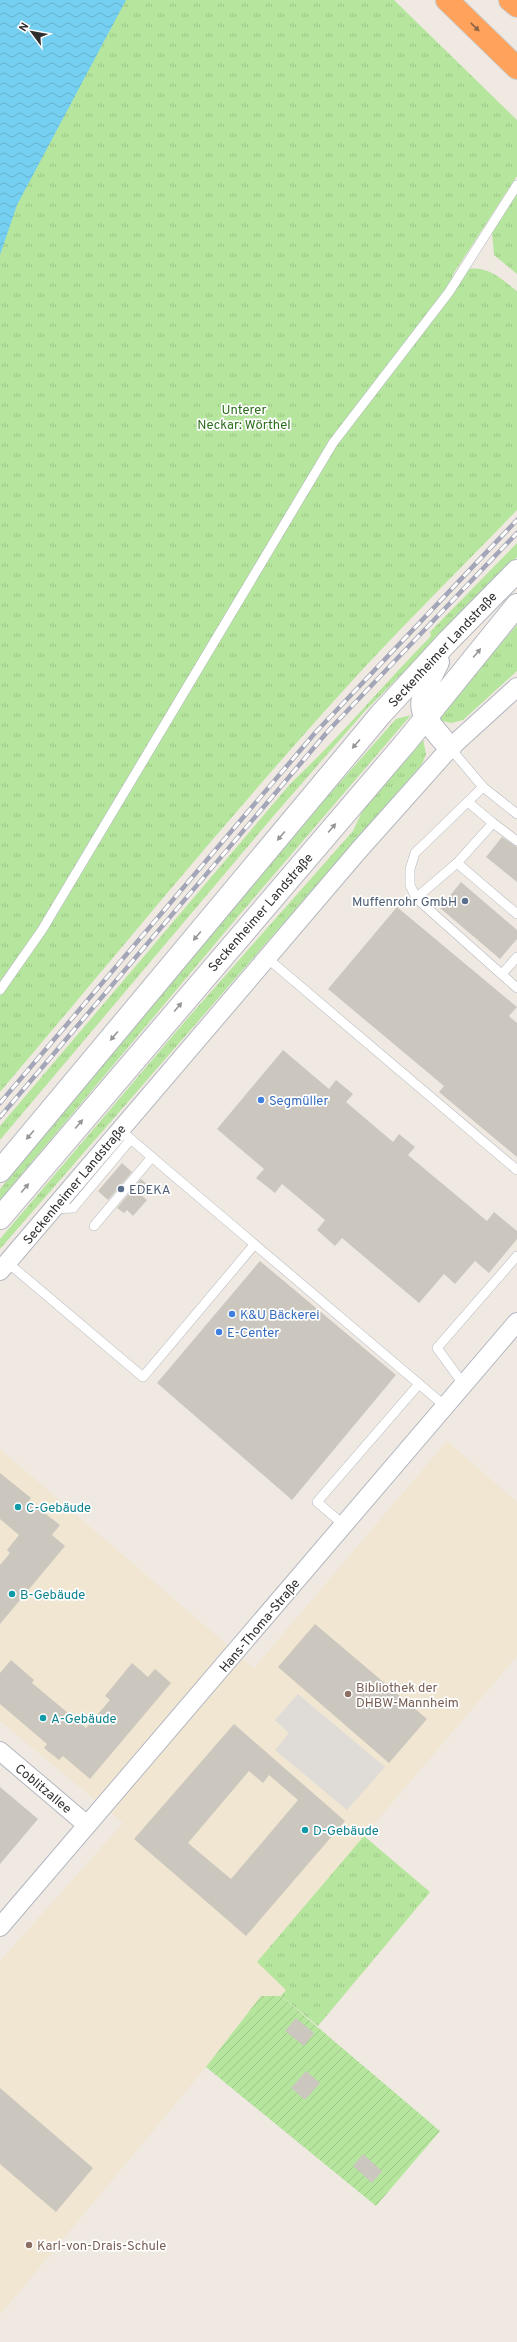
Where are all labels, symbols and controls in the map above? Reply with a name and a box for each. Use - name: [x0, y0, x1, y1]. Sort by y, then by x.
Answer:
- north arrow: [12, 12, 52, 52]
- text: N: [16, 20, 32, 34]
- one-way arrow: [470, 22, 480, 32]
- park label: Unterer Neckar: Wörthel: [197, 403, 291, 434]
- street label: Seckenheimer Landstraße: [386, 589, 501, 711]
- one-way arrow: [473, 648, 482, 659]
- one-way arrow: [351, 739, 360, 749]
- one-way arrow: [327, 823, 336, 834]
- one-way arrow: [276, 831, 285, 842]
- street label: Seckenheimer Landstraße: [206, 851, 317, 976]
- place label: Muffenrohr GmbH: [352, 895, 457, 911]
- marker: Muffenrohr GmbH: [460, 896, 470, 906]
- one-way arrow: [193, 931, 202, 941]
- one-way arrow: [174, 1002, 183, 1013]
- one-way arrow: [109, 1030, 118, 1041]
- place label: Segmüller: [269, 1094, 329, 1110]
- marker: Segmüller: [256, 1095, 266, 1105]
- one-way arrow: [75, 1119, 84, 1129]
- street label: Seckenheimer Landstraße: [21, 1122, 130, 1249]
- one-way arrow: [26, 1130, 35, 1141]
- one-way arrow: [21, 1183, 30, 1193]
- place label: EDEKA: [129, 1183, 171, 1199]
- marker: EDEKA: [116, 1184, 126, 1194]
- place label: K&U Bäckerei: [240, 1308, 320, 1324]
- marker: K&U Bäckerei: [227, 1309, 237, 1319]
- place label: E-Center: [227, 1326, 279, 1342]
- marker: E-Center: [214, 1327, 224, 1337]
- place label: C-Gebäude: [26, 1501, 91, 1517]
- marker: C-Gebäude: [13, 1502, 23, 1512]
- street label: Hans-Thoma-Straße: [217, 1576, 304, 1676]
- place label: B-Gebäude: [20, 1588, 85, 1604]
- marker: B-Gebäude: [7, 1589, 17, 1599]
- place label: Bibliothek der DHBW-Mannheim: [356, 1681, 459, 1712]
- marker: Bibliothek der DHBW-Mannheim: [343, 1689, 353, 1699]
- place label: A-Gebäude: [51, 1712, 116, 1728]
- marker: A-Gebäude: [38, 1713, 48, 1723]
- street label: Coblitzallee: [11, 1761, 74, 1818]
- place label: D-Gebäude: [313, 1824, 379, 1840]
- marker: D-Gebäude: [300, 1825, 310, 1835]
- place label: Karl-von-Drais-Schule: [37, 2239, 166, 2255]
- marker: Karl-von-Drais-Schule: [24, 2240, 34, 2250]

